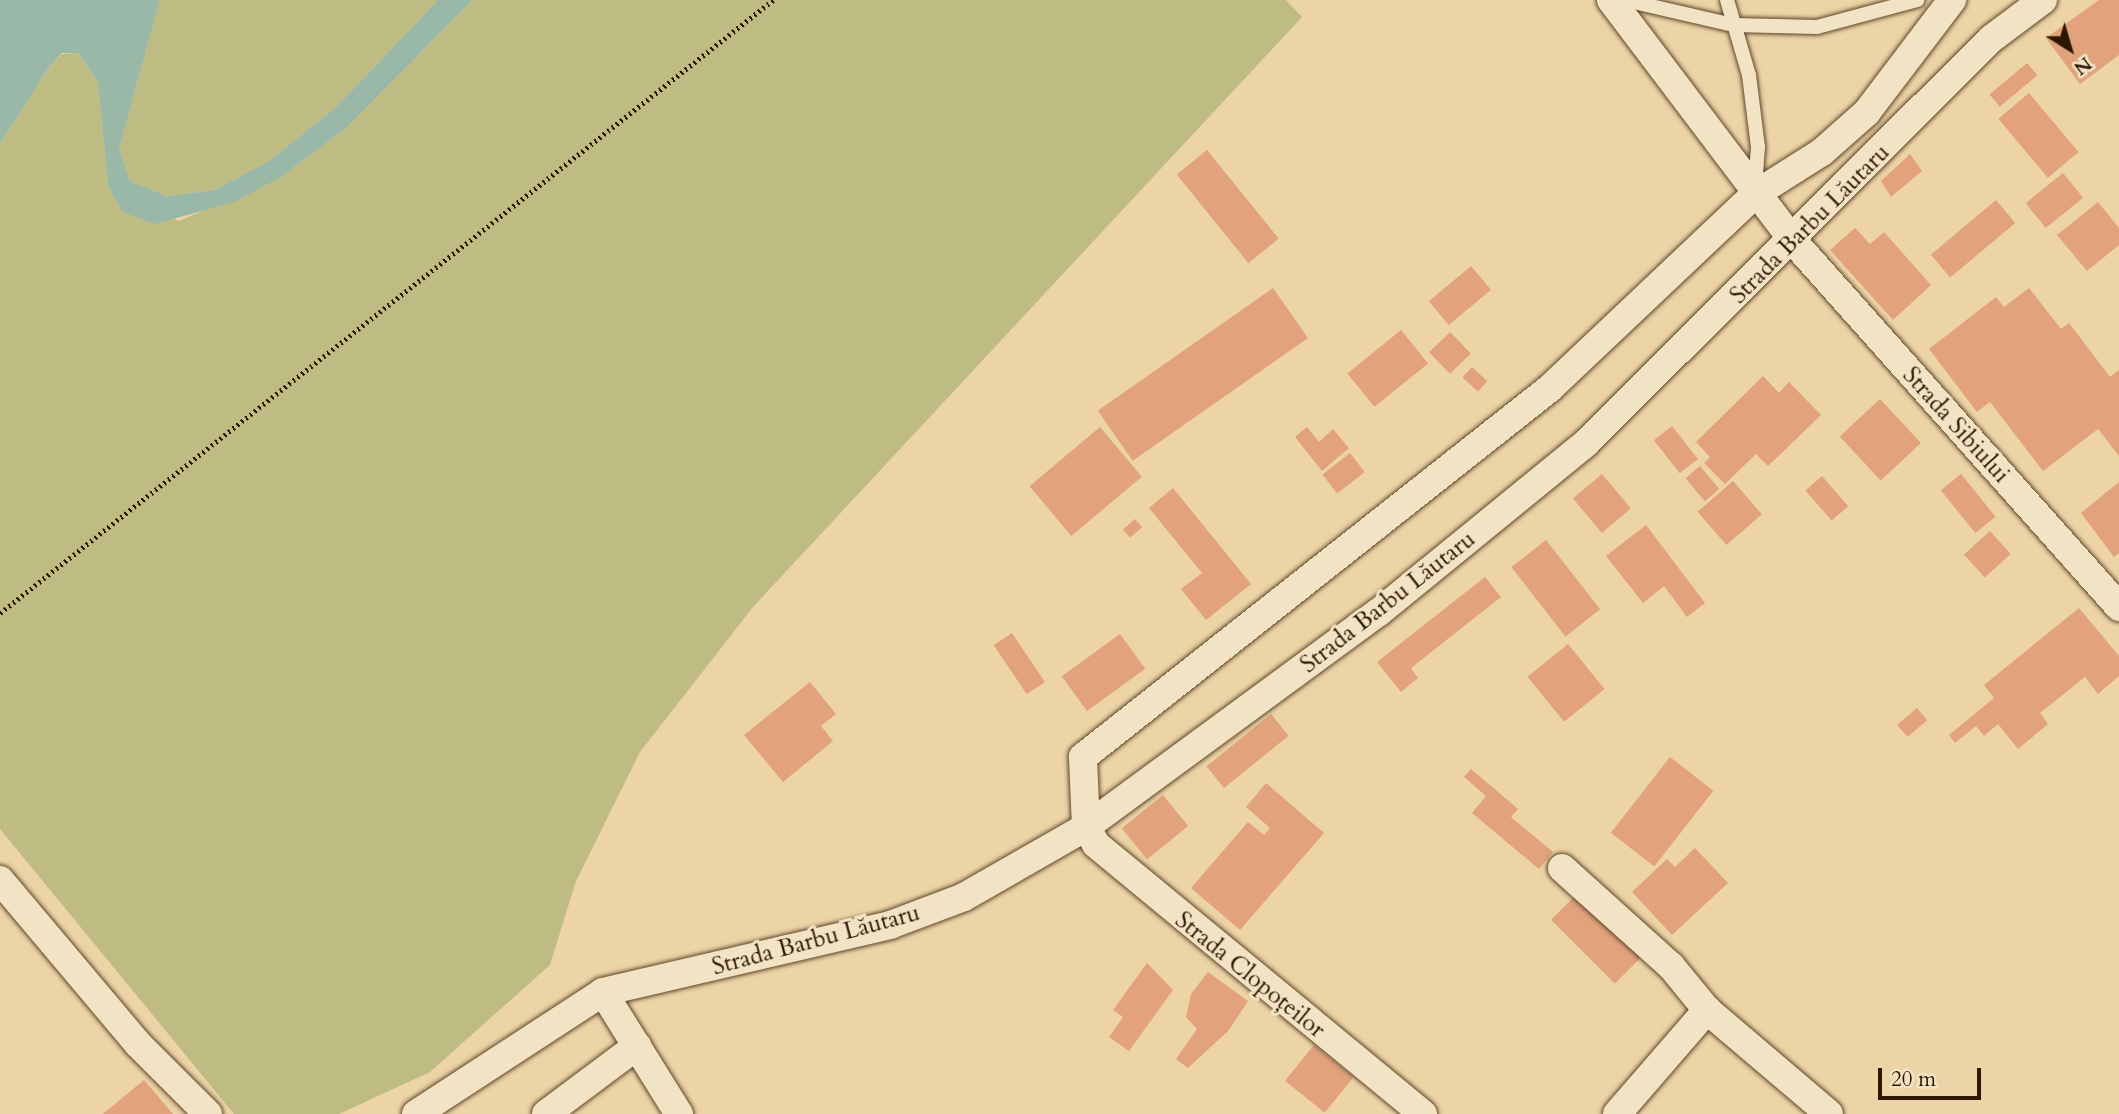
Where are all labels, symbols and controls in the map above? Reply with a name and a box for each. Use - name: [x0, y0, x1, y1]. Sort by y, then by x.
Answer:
- north arrow: [2035, 14, 2105, 84]
- text: N: [2068, 50, 2097, 81]
- street label: Strada Barbu Lăutaru: [1724, 138, 1896, 310]
- street label: Strada Sibiului: [1896, 361, 2016, 489]
- street label: Strada Barbu Lăutaru: [1295, 525, 1481, 679]
- street label: Strada Barbu Lăutaru: [709, 898, 923, 982]
- street label: Strada Clopoțeilor: [1169, 906, 1331, 1044]
- scale bar: [1881, 1054, 1984, 1098]
- text: 20 m: [1891, 1065, 1936, 1094]

